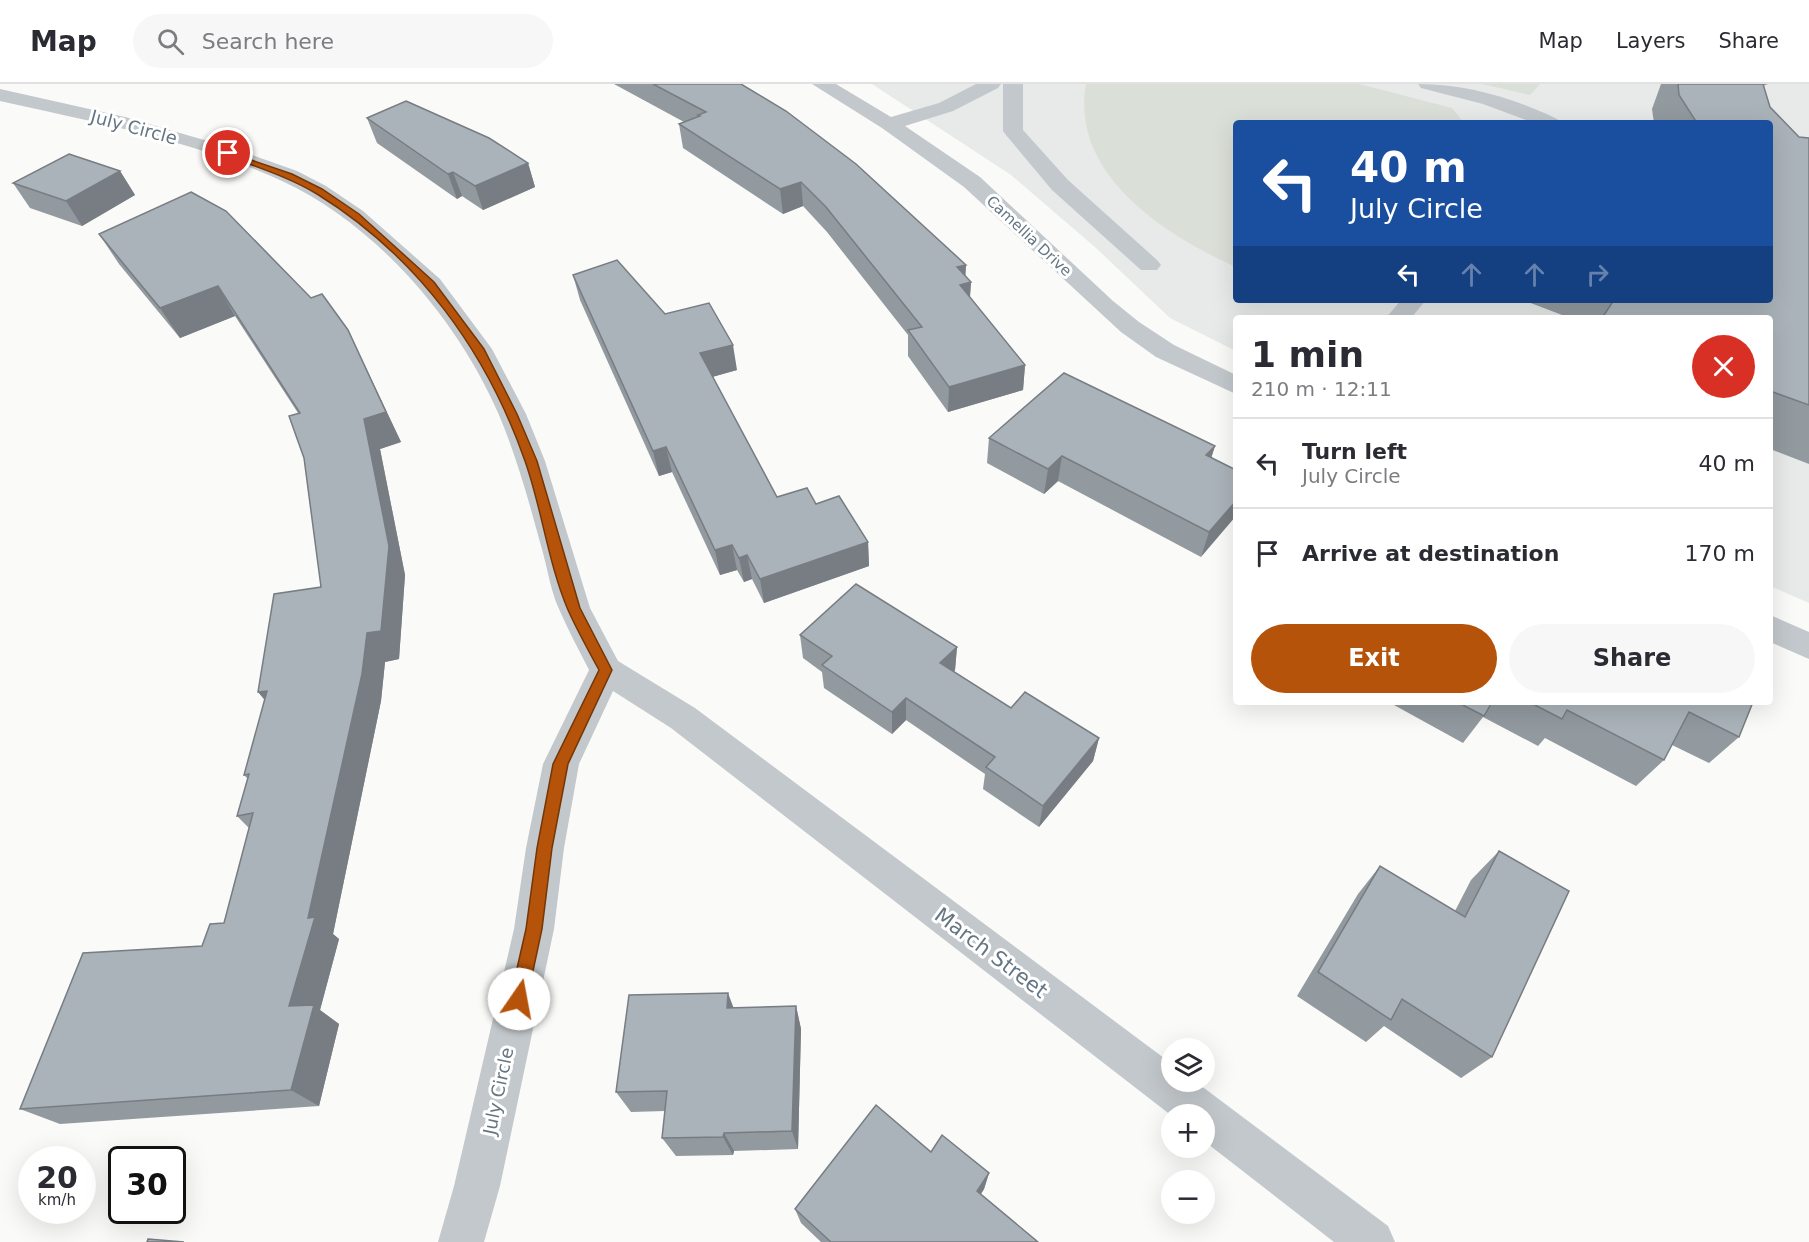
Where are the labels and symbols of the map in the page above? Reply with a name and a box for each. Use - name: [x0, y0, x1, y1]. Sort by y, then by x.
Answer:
- street label: July Circle: [88, 105, 180, 149]
- pin: [202, 127, 253, 178]
- street label: Camellia Drive: [983, 192, 1075, 280]
- street label: March Street: [930, 903, 1052, 1003]
- position arrow: [487, 967, 551, 1031]
- street label: July Circle: [478, 1045, 517, 1138]
- speed limit sign: 30: [108, 1146, 186, 1224]

